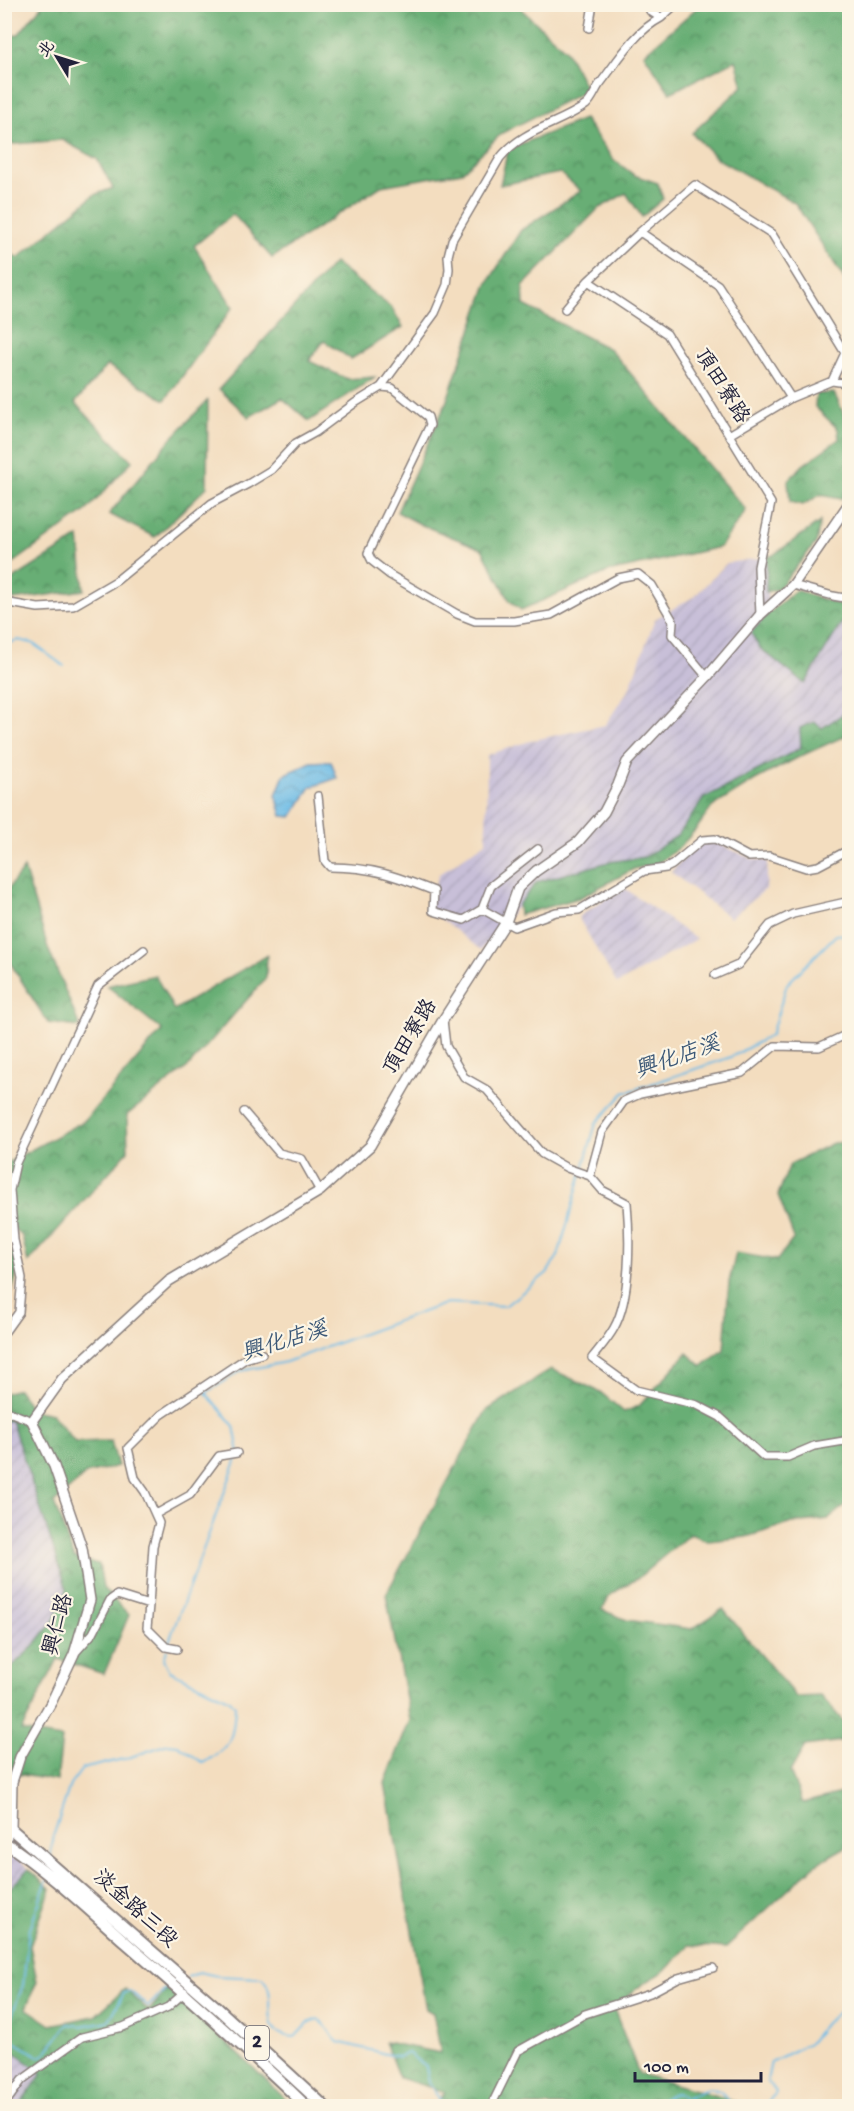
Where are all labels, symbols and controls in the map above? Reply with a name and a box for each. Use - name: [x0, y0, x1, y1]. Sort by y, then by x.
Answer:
- north arrow: [27, 27, 87, 87]
- text: 北: [35, 37, 60, 62]
- street label: 頂田寮路: [687, 344, 755, 429]
- street label: 頂田寮路: [378, 995, 444, 1080]
- water label: 興化店溪: [632, 1031, 725, 1086]
- water label: 興化店溪: [239, 1316, 332, 1368]
- street label: 興仁路: [38, 1591, 80, 1659]
- street label: 淡金路三段: [87, 1864, 183, 1954]
- road number: 2: [245, 2026, 269, 2060]
- scale bar: [635, 2045, 761, 2083]
- text: 100 m: [643, 2058, 689, 2079]

